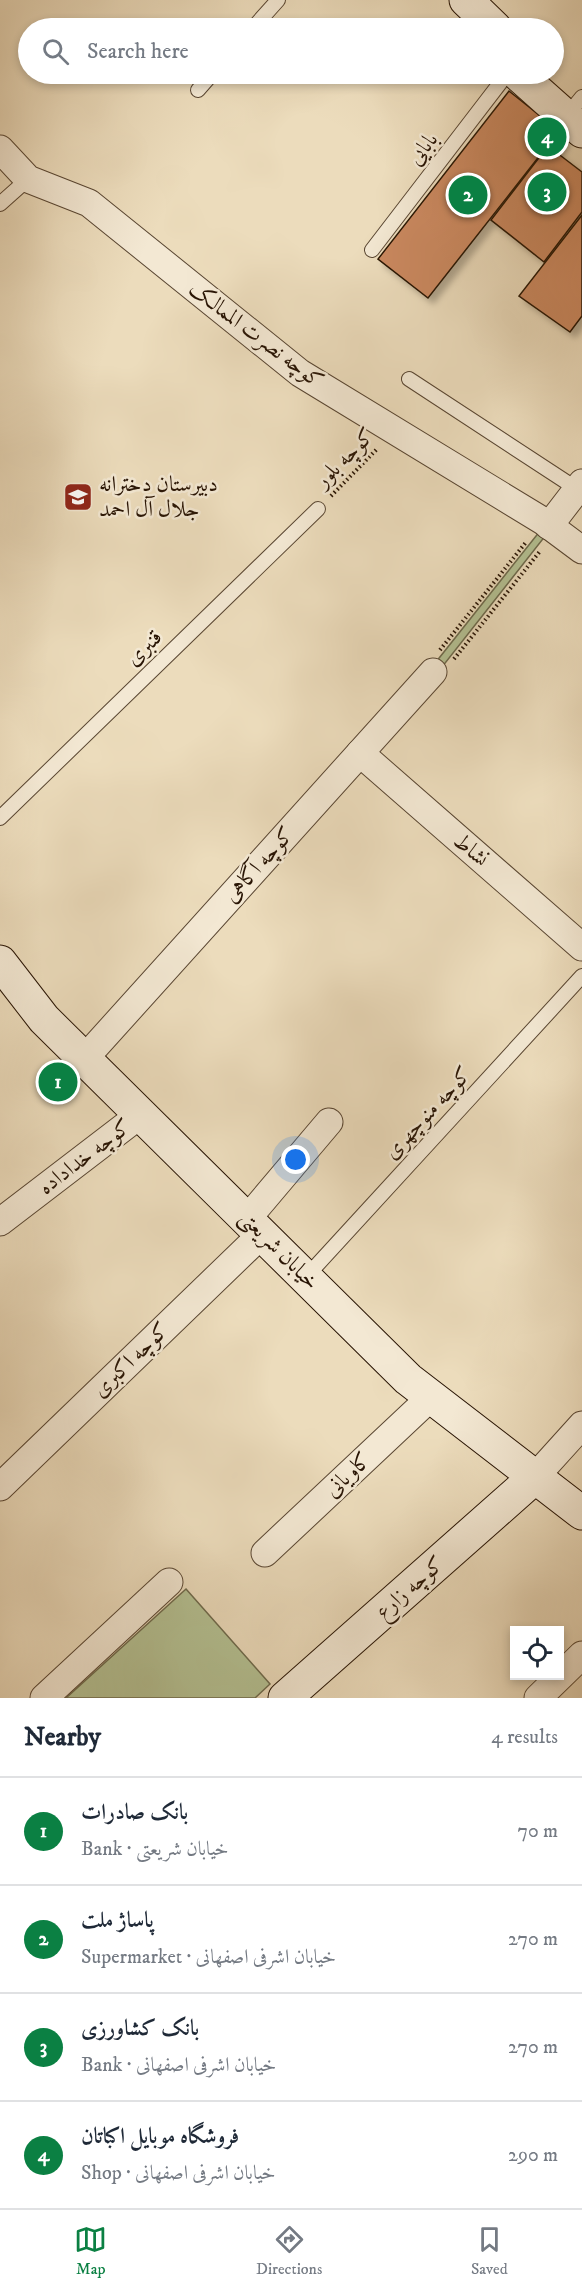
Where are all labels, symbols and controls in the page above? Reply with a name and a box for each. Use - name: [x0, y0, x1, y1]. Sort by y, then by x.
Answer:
- search box: [18, 18, 564, 84]
- icon: search: [39, 35, 72, 68]
- text: Search here: [87, 38, 189, 65]
- pin: 4: [528, 114, 566, 160]
- street label: بابایی: [402, 127, 445, 172]
- pin: 3: [528, 170, 566, 214]
- pin: 2: [448, 172, 488, 218]
- street label: کوچه نصرت الممالک: [183, 276, 329, 395]
- street label: کوچه بلور: [308, 422, 381, 496]
- place label: دبیرستان دخترانه جلال آل احمد: [99, 471, 218, 523]
- school or university icon: دبیرستان دخترانه جلال آل احمد: [62, 481, 94, 513]
- street label: قنبری: [120, 624, 168, 672]
- street label: کوچه آگاهی: [217, 821, 301, 909]
- street label: نشاط: [448, 827, 494, 873]
- pin: 1: [38, 1060, 78, 1104]
- street label: کوچه منوچهری: [378, 1061, 479, 1166]
- street label: کوچه خداداده: [33, 1113, 138, 1202]
- your location: [281, 1145, 310, 1174]
- street label: خیابان شریعتی: [233, 1204, 325, 1296]
- street label: کوچه اکبری: [87, 1317, 176, 1404]
- street label: کاویانی: [319, 1447, 377, 1503]
- street label: کوچه زارع: [370, 1551, 453, 1628]
- map controls: [510, 1626, 564, 1680]
- button: locate: [510, 1626, 564, 1680]
- text: Nearby: [24, 1721, 101, 1754]
- text: 4 results: [491, 1725, 558, 1750]
- text: بانک صادرات: [81, 1799, 188, 1826]
- text: 1: [40, 1819, 47, 1844]
- text: 70 m: [517, 1819, 558, 1844]
- text: Bank · خیابان شریعتی: [81, 1837, 229, 1862]
- text: پاساژ ملت: [81, 1907, 154, 1934]
- text: 2: [39, 1927, 48, 1952]
- text: 270 m: [508, 1927, 558, 1952]
- text: Supermarket · خیابان اشرفی اصفهانی: [81, 1945, 336, 1970]
- text: بانک کشاورزی: [81, 2015, 199, 2042]
- text: 3: [40, 2035, 47, 2060]
- text: 270 m: [508, 2035, 558, 2060]
- text: Bank · خیابان اشرفی اصفهانی: [81, 2053, 276, 2078]
- text: فروشگاه موبایل اکباتان: [81, 2123, 239, 2150]
- text: 4: [38, 2143, 49, 2168]
- text: 290 m: [508, 2143, 558, 2168]
- text: Shop · خیابان اشرفی اصفهانی: [81, 2161, 275, 2186]
- tab: Map: [74, 2223, 107, 2279]
- tab: Directions: [256, 2223, 322, 2279]
- tab: Saved: [471, 2223, 508, 2279]

